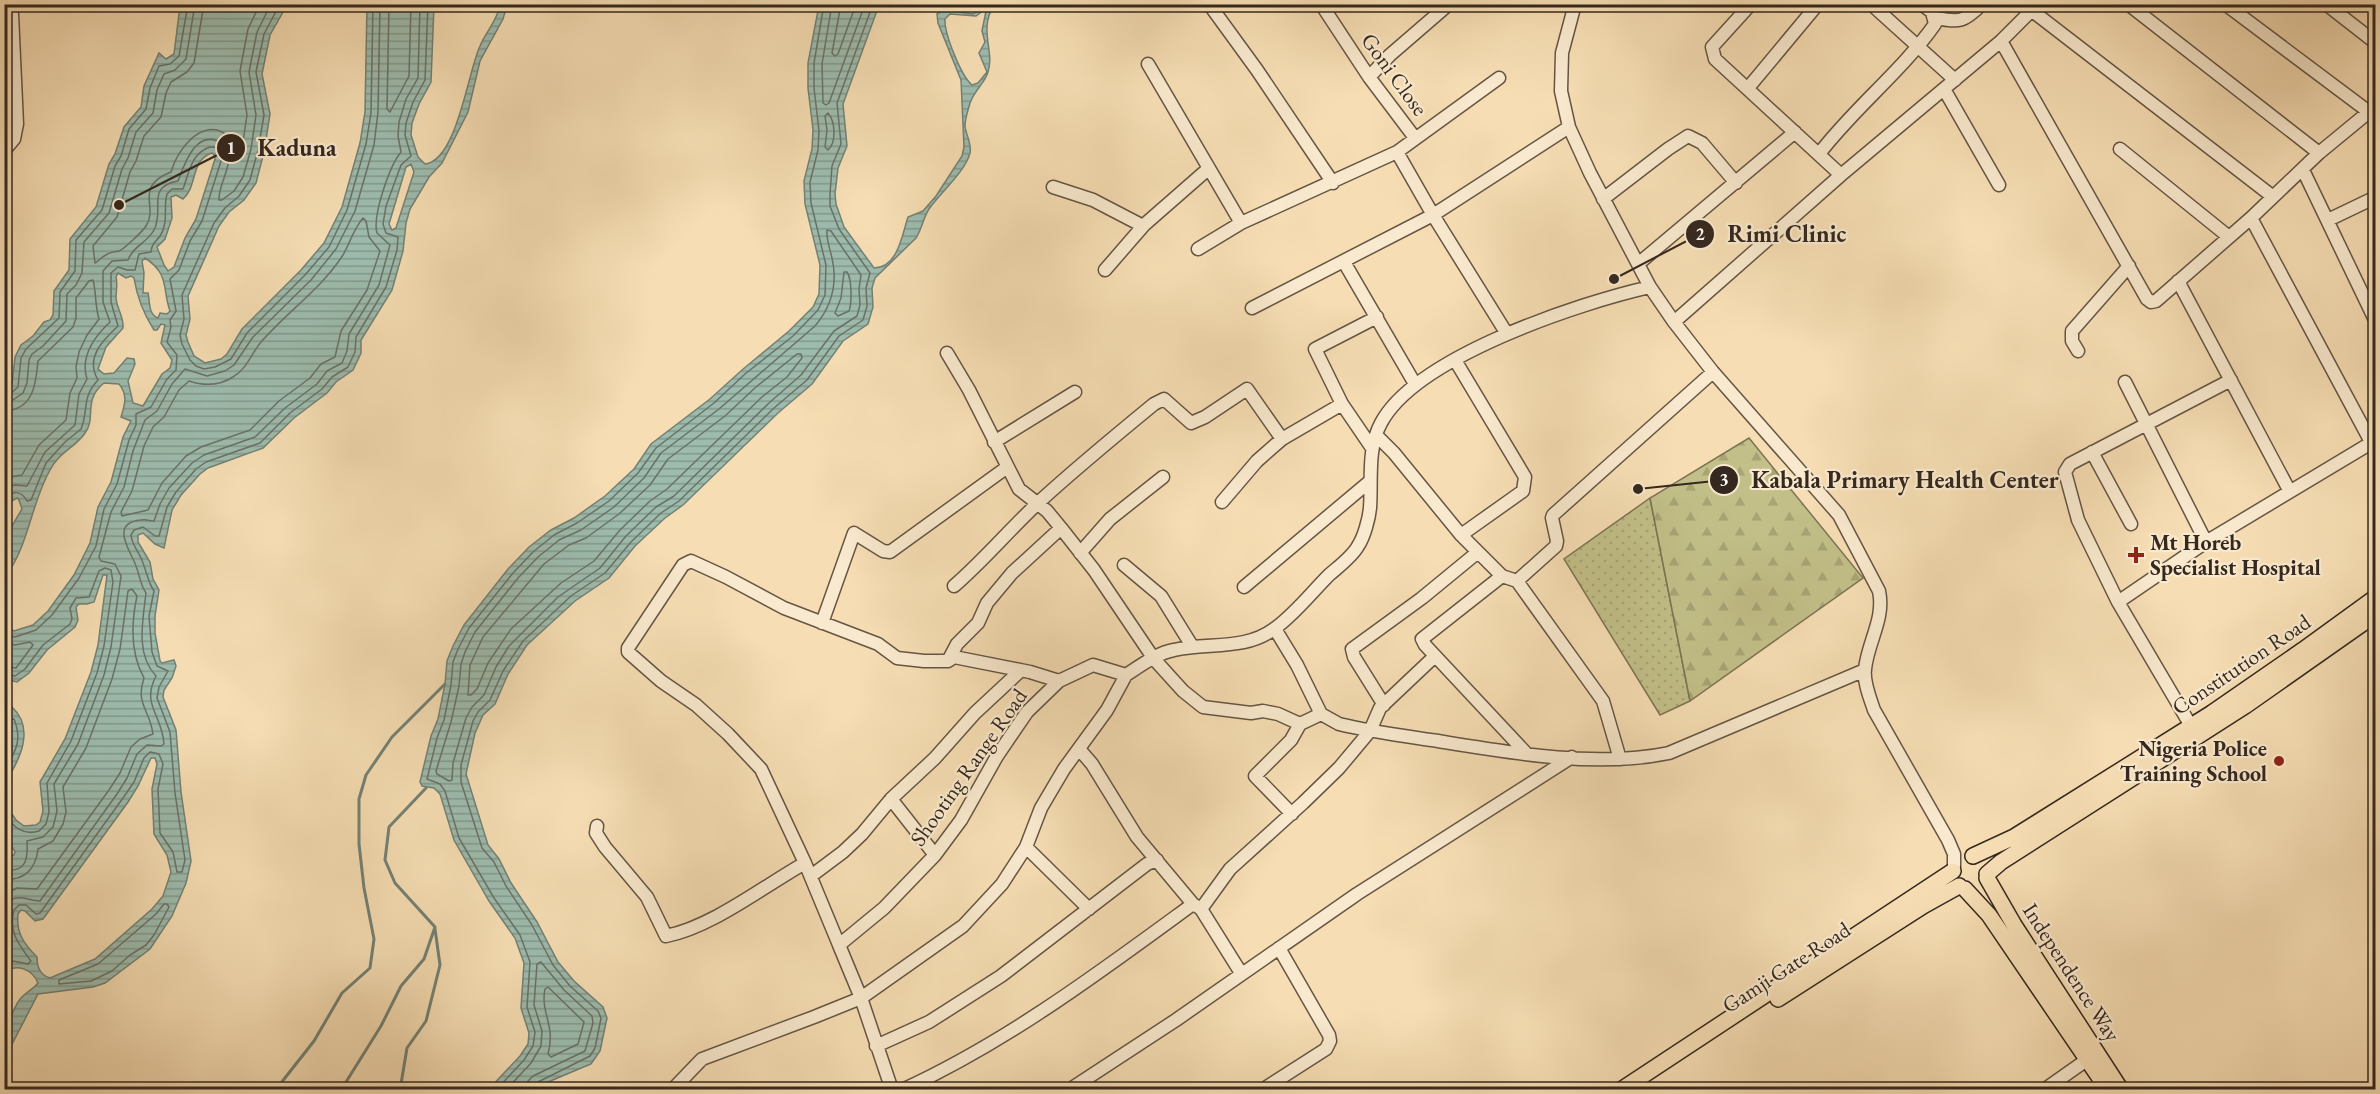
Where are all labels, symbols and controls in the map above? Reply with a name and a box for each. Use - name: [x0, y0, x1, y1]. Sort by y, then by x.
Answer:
- street label: Goni Close: [1355, 27, 1435, 122]
- callout: Kaduna: [216, 127, 349, 169]
- text: Kaduna: [257, 132, 337, 163]
- text: 1: [226, 136, 236, 159]
- callout: Rimi Clinic: [1685, 213, 1858, 255]
- text: Rimi Clinic: [1728, 218, 1847, 249]
- text: 2: [1695, 222, 1705, 245]
- callout: Kabala Primary Health Center: [1709, 459, 2070, 501]
- text: Kabala Primary Health Center: [1751, 464, 2059, 496]
- text: 3: [1719, 468, 1729, 491]
- place label: Mt Horeb Specialist Hospital: [2150, 528, 2321, 582]
- marker: Mt Horeb Specialist Hospital: [2127, 546, 2145, 564]
- street label: Constitution Road: [2166, 607, 2317, 722]
- street label: Shooting Range Road: [903, 682, 1034, 852]
- place label: Nigeria Police Training School: [2120, 734, 2267, 788]
- marker: Nigeria Police Training School: [2272, 754, 2286, 768]
- street label: Independence Way: [2016, 898, 2127, 1047]
- street label: Gamji Gate Road: [1717, 915, 1857, 1020]

